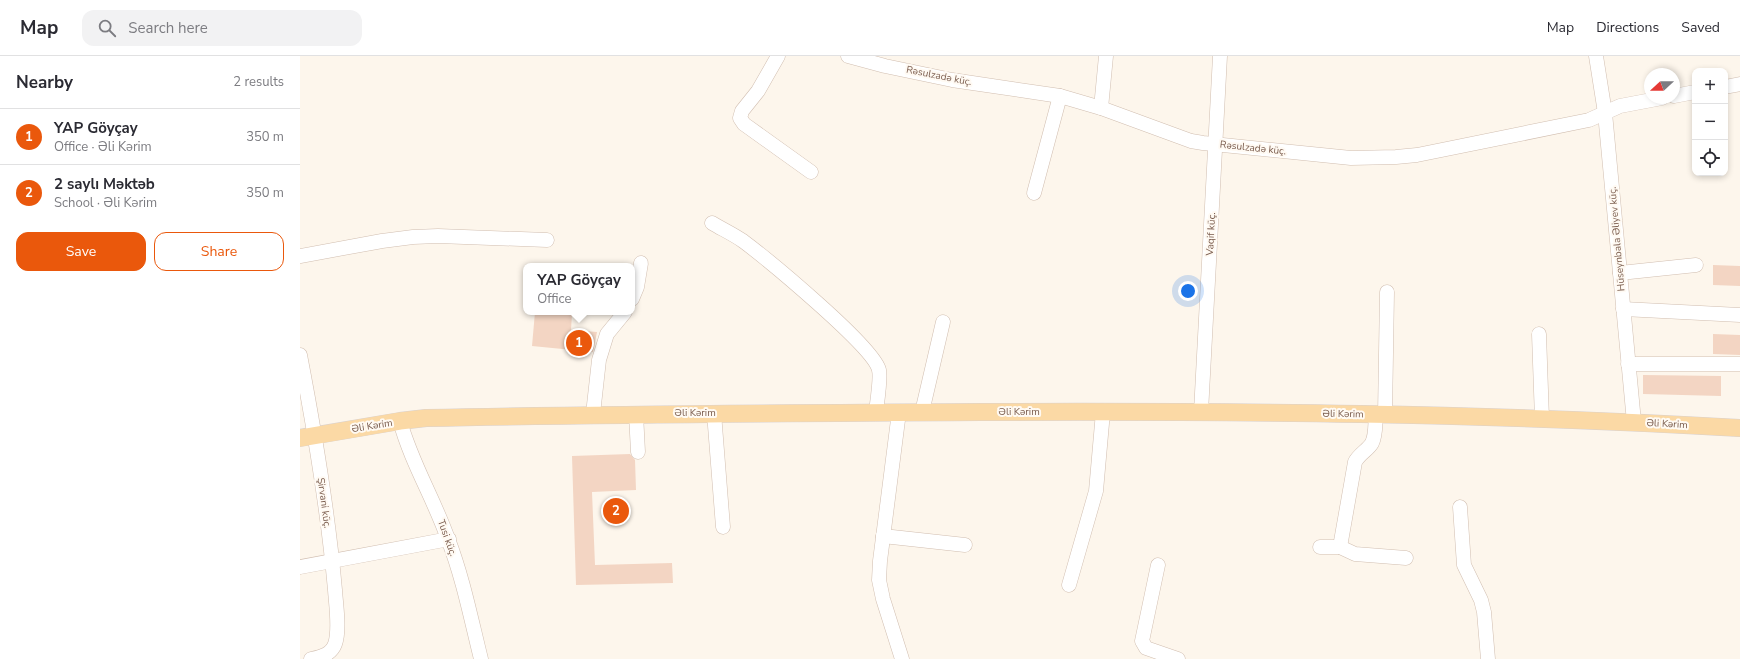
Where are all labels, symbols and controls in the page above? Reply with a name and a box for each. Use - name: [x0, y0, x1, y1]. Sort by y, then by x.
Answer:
- search box: [82, 10, 362, 46]
- text: Map: [20, 15, 58, 41]
- icon: search: [96, 17, 118, 39]
- text: Search here: [128, 18, 208, 38]
- text: Map: [1547, 18, 1574, 37]
- text: Directions: [1596, 18, 1659, 37]
- text: Saved: [1681, 18, 1720, 37]
- street label: Rəsulzadə küç.: [905, 63, 973, 89]
- north arrow: [1644, 68, 1680, 104]
- map controls: [1692, 68, 1728, 176]
- button: +: [1692, 68, 1728, 104]
- text: Nearby: [16, 71, 73, 94]
- text: 2 results: [233, 73, 284, 91]
- button: −: [1692, 104, 1728, 140]
- text: YAP Göyçay: [54, 118, 138, 138]
- text: 1: [25, 128, 33, 146]
- text: 350 m: [246, 128, 284, 146]
- text: Office · Əli Kərim: [54, 138, 152, 156]
- street label: Rəsulzadə küç.: [1219, 138, 1287, 158]
- button: locate: [1692, 140, 1728, 176]
- text: 2 saylı Məktəb: [54, 174, 155, 194]
- text: 2: [25, 184, 33, 202]
- text: 350 m: [246, 184, 284, 202]
- street label: Hüseynbala Əliyev küç.: [1605, 186, 1629, 292]
- text: School · Əli Kərim: [54, 194, 157, 212]
- street label: Vaqif küç.: [1203, 212, 1219, 257]
- button: Save: [16, 232, 146, 271]
- button: Share: [154, 232, 284, 271]
- popup: [523, 263, 635, 315]
- text: YAP Göyçay: [537, 270, 621, 290]
- your location: [1178, 281, 1198, 301]
- text: Office: [537, 290, 571, 308]
- pin: 1: [566, 328, 592, 358]
- street label: Əli Kərim: [998, 405, 1040, 419]
- street label: Əli Kərim: [674, 406, 716, 420]
- street label: Əli Kərim: [1322, 407, 1364, 421]
- street label: Əli Kərim: [350, 416, 394, 436]
- street label: Əli Kərim: [1646, 416, 1688, 432]
- street label: Şirvani küç.: [314, 477, 334, 529]
- pin: 2: [603, 496, 629, 526]
- street label: Tusi küç.: [434, 518, 460, 558]

